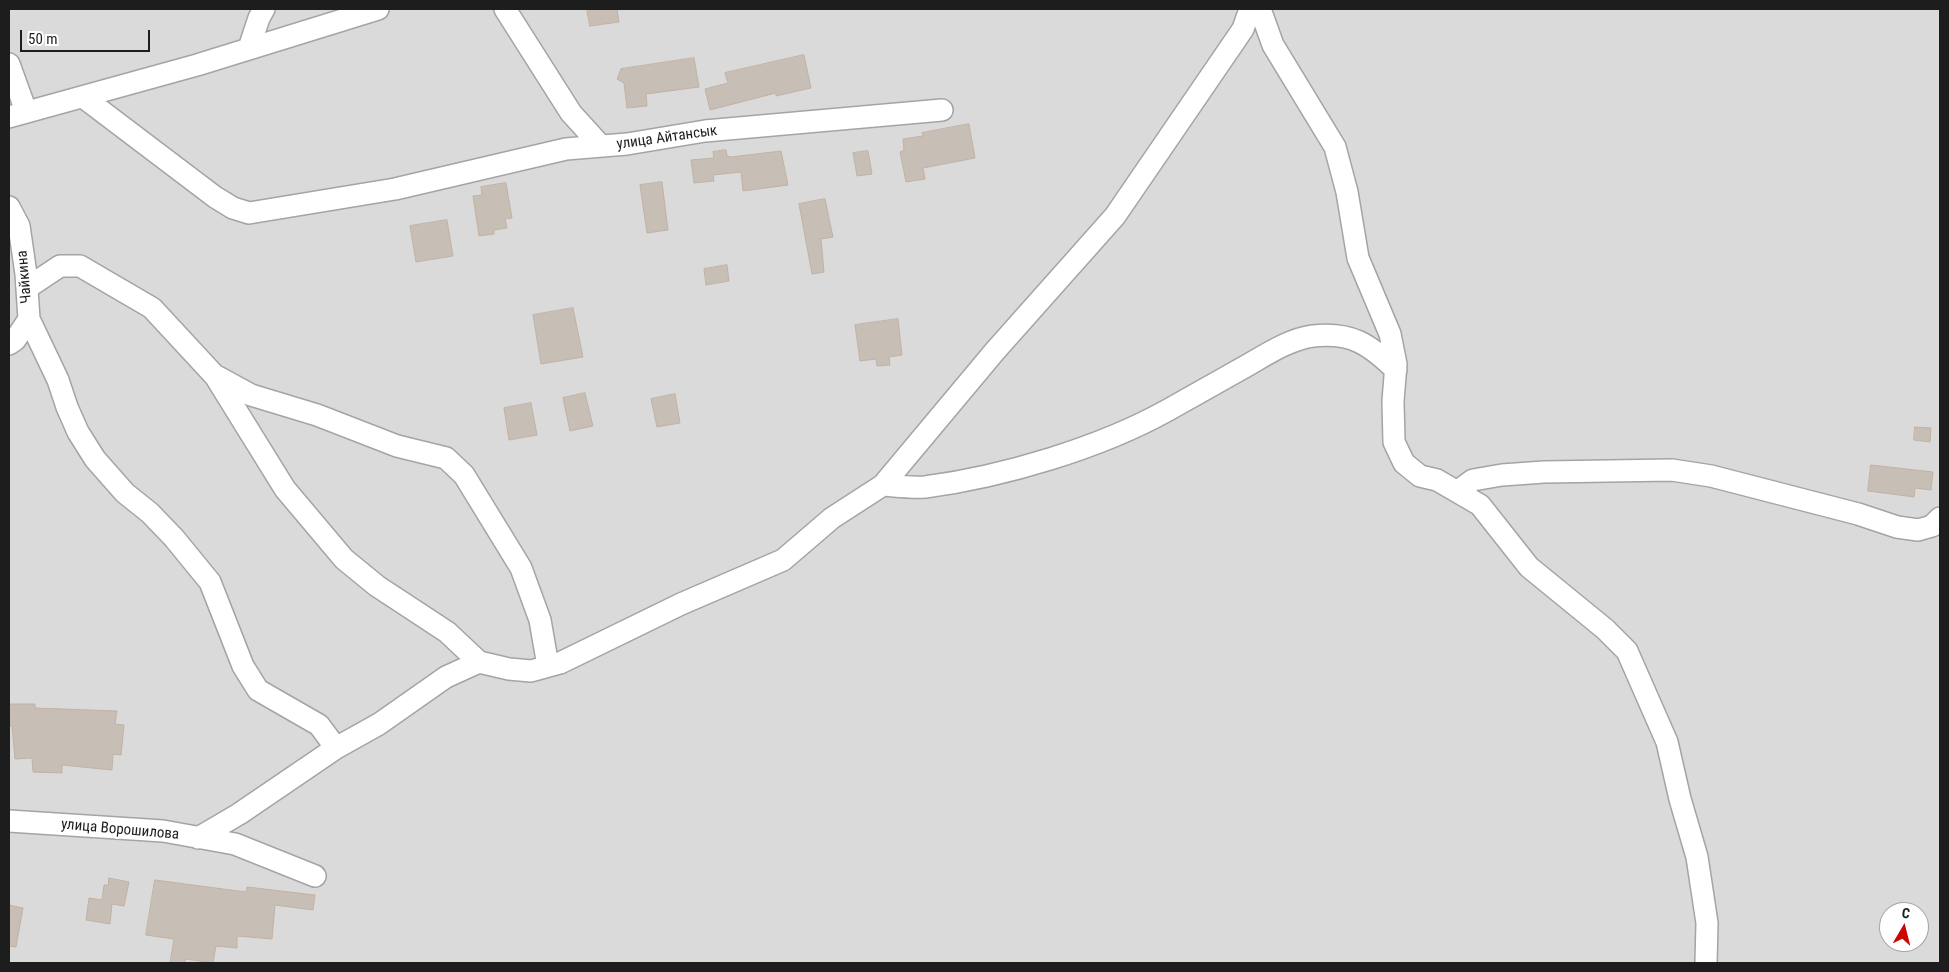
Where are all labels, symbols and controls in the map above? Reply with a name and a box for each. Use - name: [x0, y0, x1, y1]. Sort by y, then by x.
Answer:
- scale bar: [22, 20, 152, 52]
- text: 50 m: [28, 30, 58, 48]
- street label: улица Айтансык: [616, 122, 718, 154]
- street label: Чайкина: [14, 250, 36, 304]
- street label: улица Ворошилова: [60, 816, 180, 844]
- north arrow: [1879, 902, 1929, 952]
- text: С: [1901, 905, 1911, 922]

